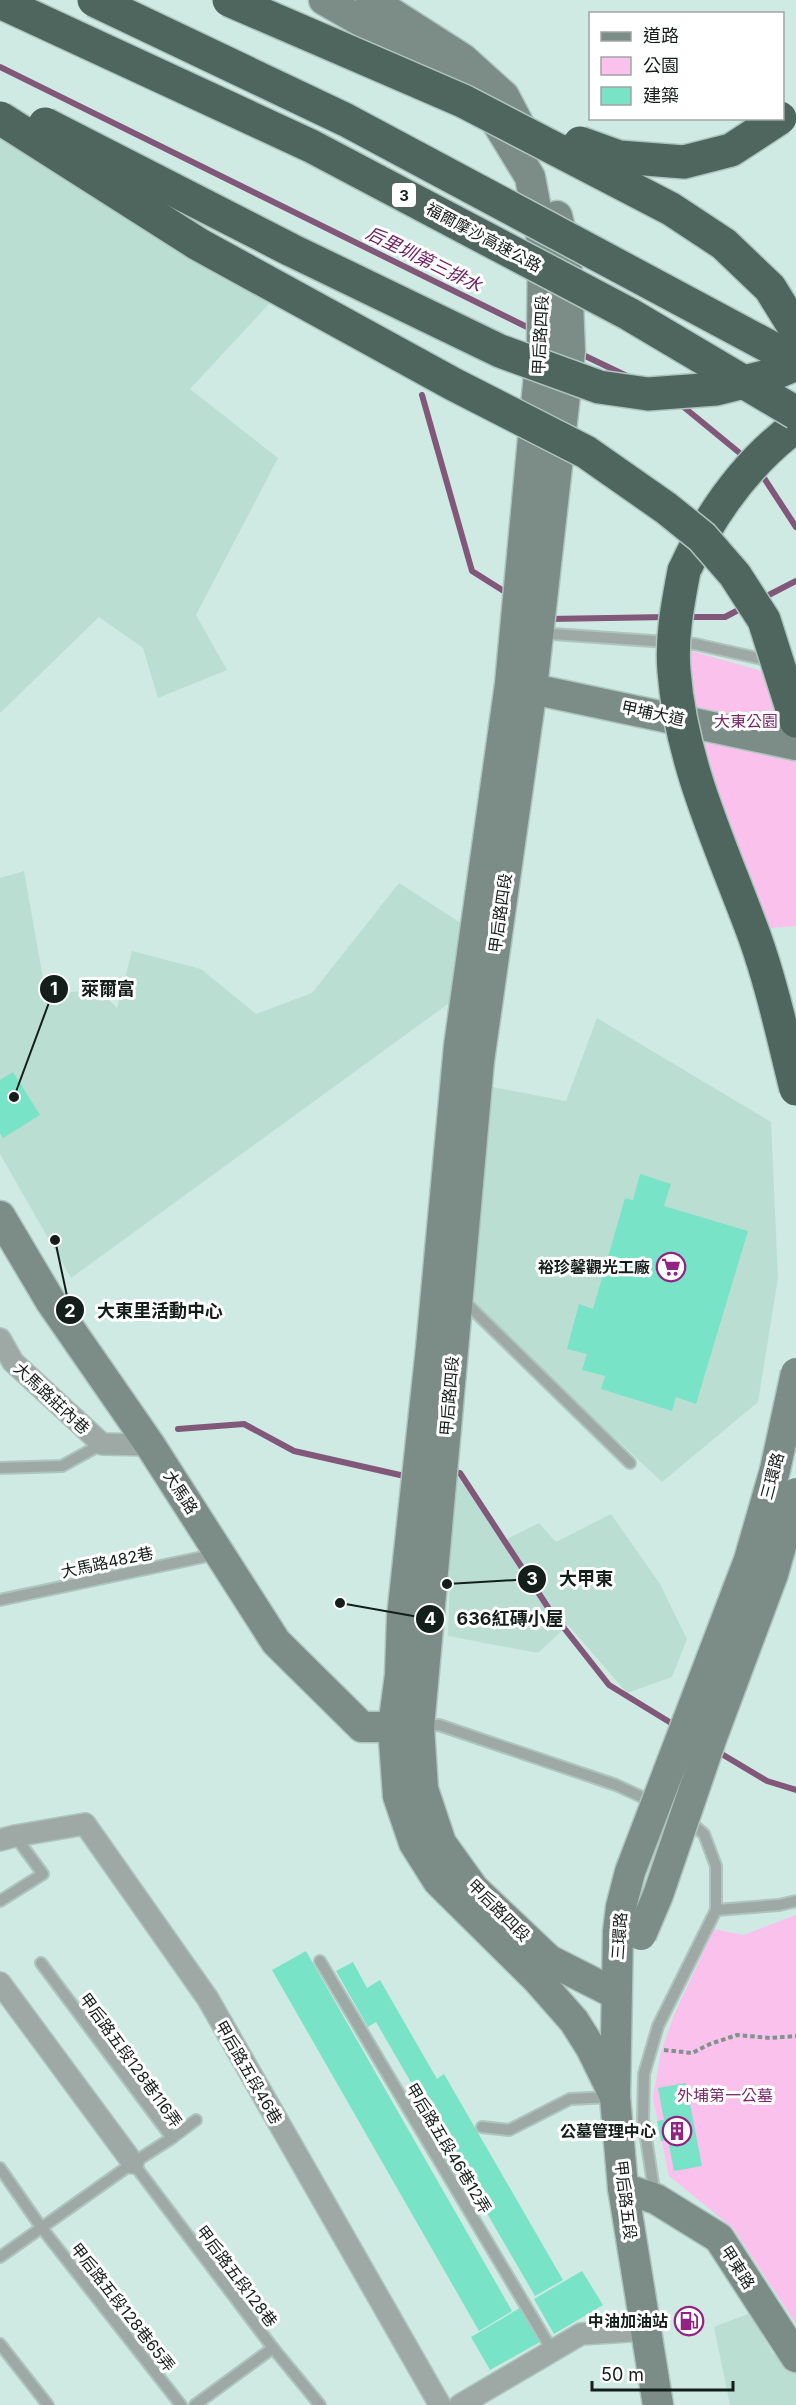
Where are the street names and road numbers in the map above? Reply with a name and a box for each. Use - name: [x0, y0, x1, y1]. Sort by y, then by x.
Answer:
- road number: 3: [392, 183, 416, 207]
- street label: 福爾摩沙高速公路: [423, 198, 545, 276]
- street label: 甲后路四段: [528, 295, 552, 375]
- street label: 甲埔大道: [620, 697, 686, 729]
- street label: 甲后路四段: [485, 872, 515, 954]
- street label: 甲后路四段: [436, 1355, 462, 1437]
- street label: 大馬路莊內巷: [10, 1358, 94, 1438]
- street label: 三環路: [756, 1450, 788, 1502]
- street label: 大馬路: [160, 1466, 202, 1518]
- street label: 大馬路482巷: [59, 1542, 155, 1582]
- street label: 甲后路四段: [464, 1875, 534, 1945]
- street label: 三環路: [607, 1911, 631, 1961]
- street label: 甲后路五段128巷116弄: [76, 1989, 186, 2131]
- street label: 甲后路五段46巷: [211, 2017, 287, 2127]
- street label: 甲后路五段46巷12弄: [402, 2079, 496, 2217]
- street label: 甲后路五段: [611, 2159, 641, 2241]
- street label: 甲后路五段128巷: [192, 2221, 282, 2331]
- street label: 甲后路五段128巷65弄: [67, 2239, 179, 2375]
- street label: 甲東路: [717, 2241, 759, 2293]

